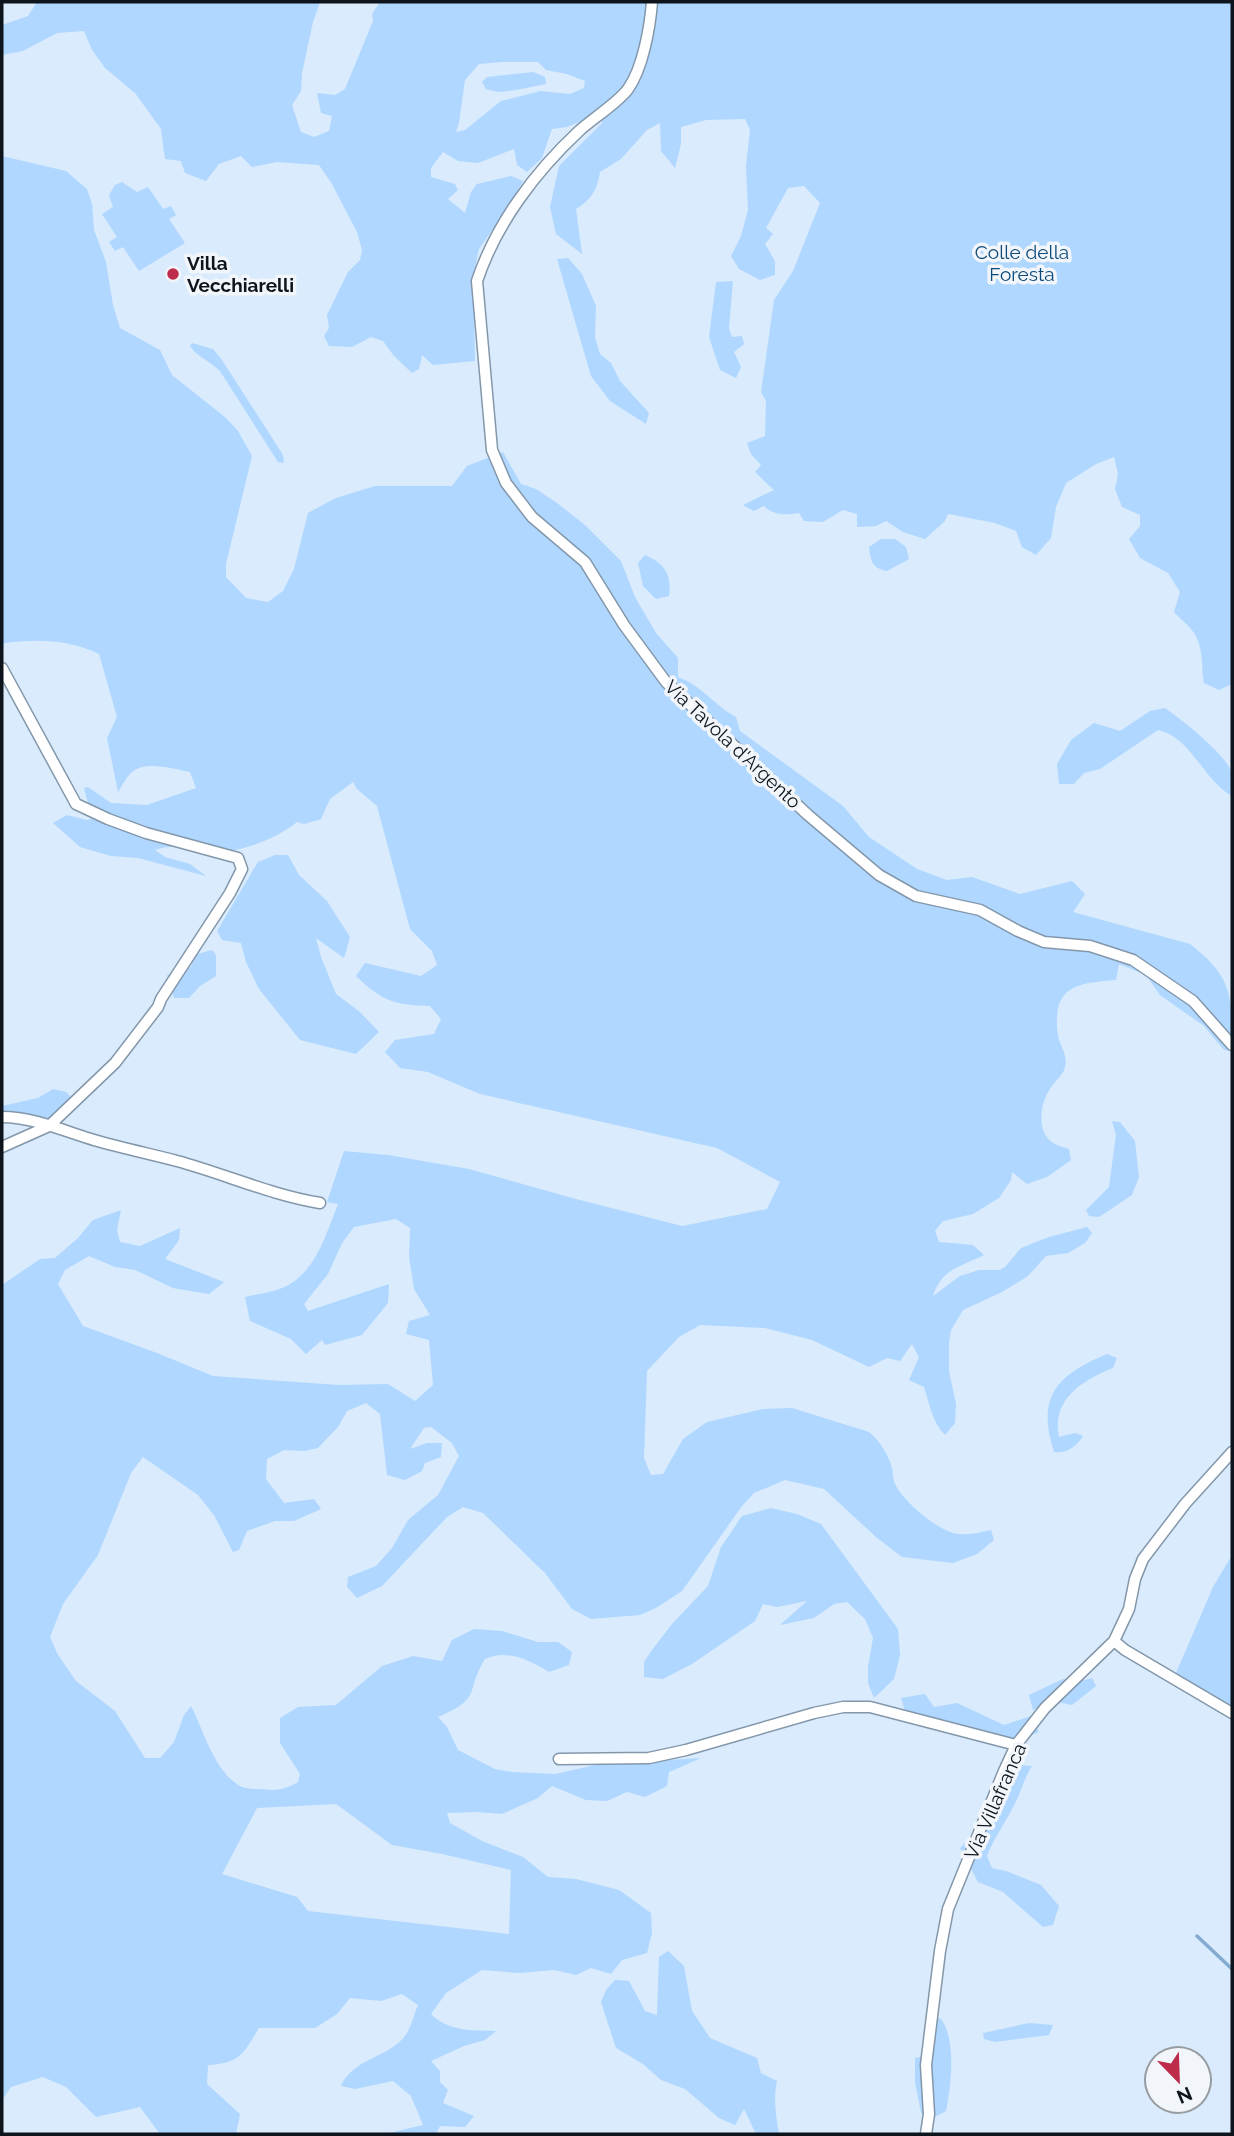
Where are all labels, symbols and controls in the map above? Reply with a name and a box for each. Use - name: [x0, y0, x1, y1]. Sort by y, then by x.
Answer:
- park label: Colle della Foresta: [975, 241, 1069, 285]
- place label: Villa Vecchiarelli: [187, 252, 294, 296]
- marker: Villa Vecchiarelli: [165, 266, 181, 282]
- street label: Via Tavola d'Argento: [660, 675, 806, 813]
- street label: Via Villafranca: [960, 1740, 1030, 1862]
- north arrow: [1143, 2045, 1213, 2115]
- text: N: [1174, 2083, 1196, 2109]

